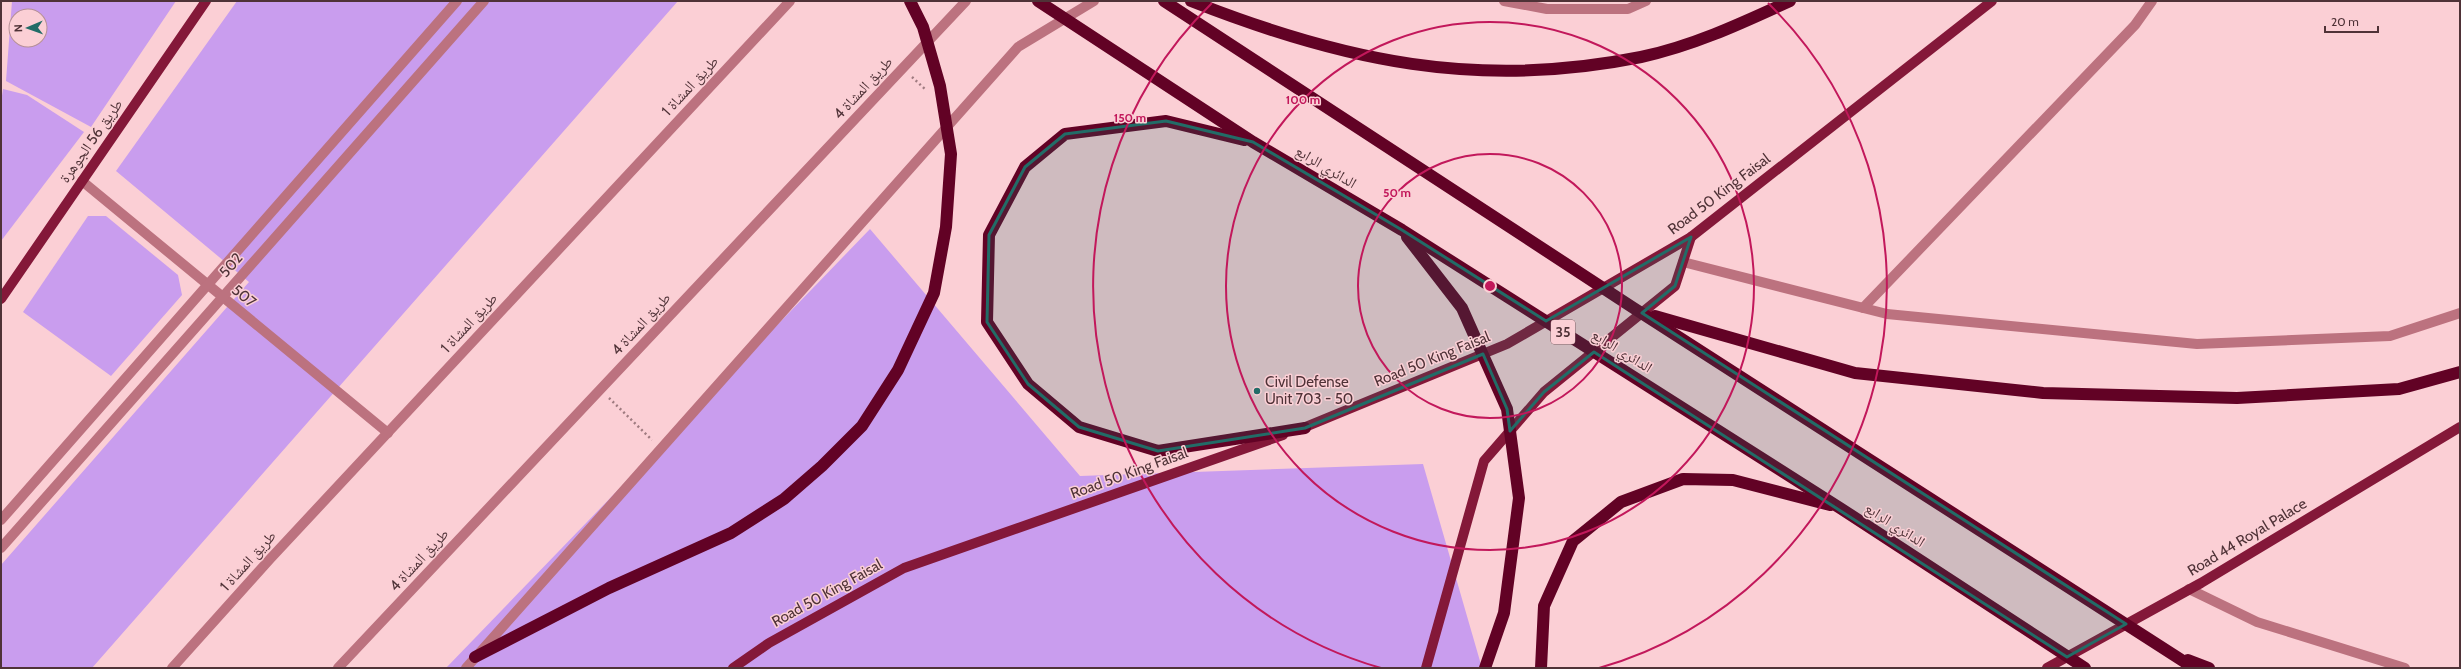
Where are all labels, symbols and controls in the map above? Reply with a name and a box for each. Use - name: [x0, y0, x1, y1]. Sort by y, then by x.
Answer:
- north arrow: [8, 8, 48, 48]
- scale bar: [2325, 8, 2378, 34]
- text: 20 m: [2331, 14, 2359, 29]
- text: N: [11, 24, 25, 32]
- street label: طريق المشاة 1: [658, 52, 723, 120]
- street label: طريق المشاة 4: [829, 53, 897, 124]
- text: 100 m: [1286, 92, 1320, 107]
- street label: طريق 56 الجوهرة: [56, 96, 127, 187]
- text: 150 m: [1114, 110, 1146, 125]
- street label: الدائري الرابع: [1291, 142, 1360, 195]
- street label: Road 50 King Faisal: [1664, 149, 1774, 238]
- text: 50 m: [1383, 185, 1411, 200]
- street label: 502: [216, 249, 247, 281]
- centre of rings: [1483, 279, 1497, 293]
- street label: 507: [228, 281, 260, 311]
- street label: طريق المشاة 1: [437, 289, 502, 357]
- street label: طريق المشاة 4: [607, 289, 675, 360]
- road number: 35: [1551, 320, 1575, 344]
- street label: الدائري الرابع: [1587, 325, 1656, 379]
- street label: Road 50 King Faisal: [1371, 327, 1493, 390]
- place label: Civil Defense Unit 703 - 50: [1265, 373, 1353, 408]
- marker: Civil Defense Unit 703 - 50: [1252, 386, 1262, 396]
- street label: Road 50 King Faisal: [1068, 443, 1191, 503]
- street label: Road 44 Royal Palace: [2184, 494, 2310, 580]
- street label: الدائري الرابع: [1860, 499, 1928, 553]
- street label: طريق المشاة 4: [385, 525, 453, 596]
- street label: طريق المشاة 1: [216, 527, 281, 596]
- street label: Road 50 King Faisal: [769, 555, 886, 631]

